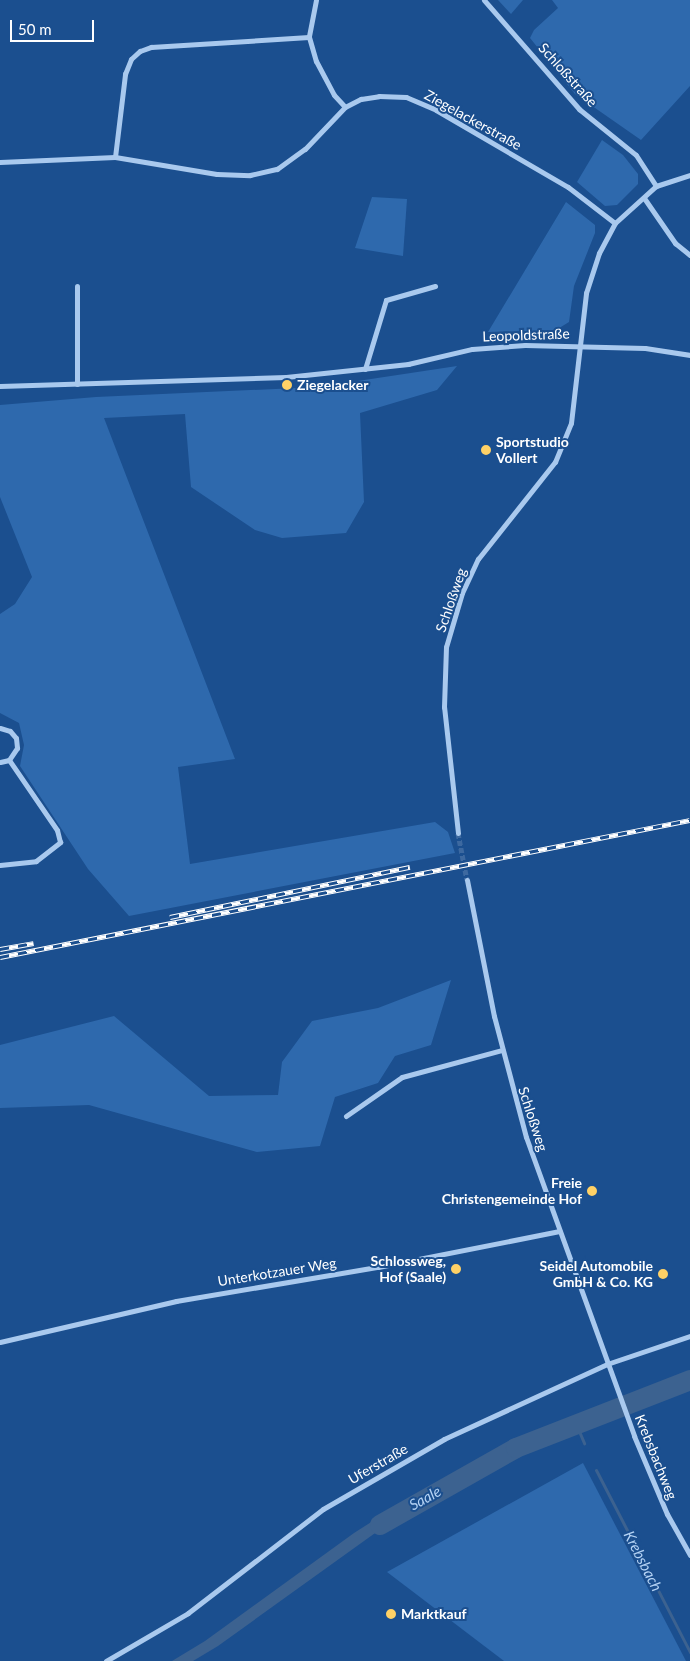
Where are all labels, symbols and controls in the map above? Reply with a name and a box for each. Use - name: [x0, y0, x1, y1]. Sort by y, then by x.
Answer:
- scale bar: [12, 10, 96, 42]
- text: 50 m: [18, 20, 52, 38]
- street label: Schloßstraße: [535, 40, 601, 110]
- street label: Ziegelackerstraße: [422, 86, 524, 154]
- street label: Leopoldstraße: [482, 325, 570, 345]
- place label: Ziegelacker: [297, 377, 368, 393]
- marker: Ziegelacker: [281, 379, 293, 391]
- place label: Sportstudio Vollert: [496, 434, 569, 467]
- marker: Sportstudio Vollert: [480, 444, 492, 456]
- street label: Schloßweg: [432, 566, 470, 634]
- street label: Schloßweg: [515, 1085, 551, 1153]
- place label: Freie Christengemeinde Hof: [442, 1175, 582, 1208]
- marker: Freie Christengemeinde Hof: [586, 1185, 598, 1197]
- place label: Schlossweg, Hof (Saale): [371, 1253, 446, 1285]
- street label: Unterkotzauer Weg: [216, 1254, 338, 1290]
- place label: Seidel Automobile GmbH & Co. KG: [539, 1258, 653, 1290]
- marker: Schlossweg, Hof (Saale): [450, 1263, 462, 1275]
- marker: Seidel Automobile GmbH & Co. KG: [657, 1268, 669, 1280]
- street label: Krebsbachweg: [631, 1412, 681, 1502]
- street label: Uferstraße: [345, 1440, 411, 1488]
- water label: Saale: [406, 1482, 444, 1514]
- water label: Krebsbach: [620, 1528, 666, 1594]
- place label: Marktkauf: [401, 1606, 467, 1622]
- marker: Marktkauf: [385, 1608, 397, 1620]

